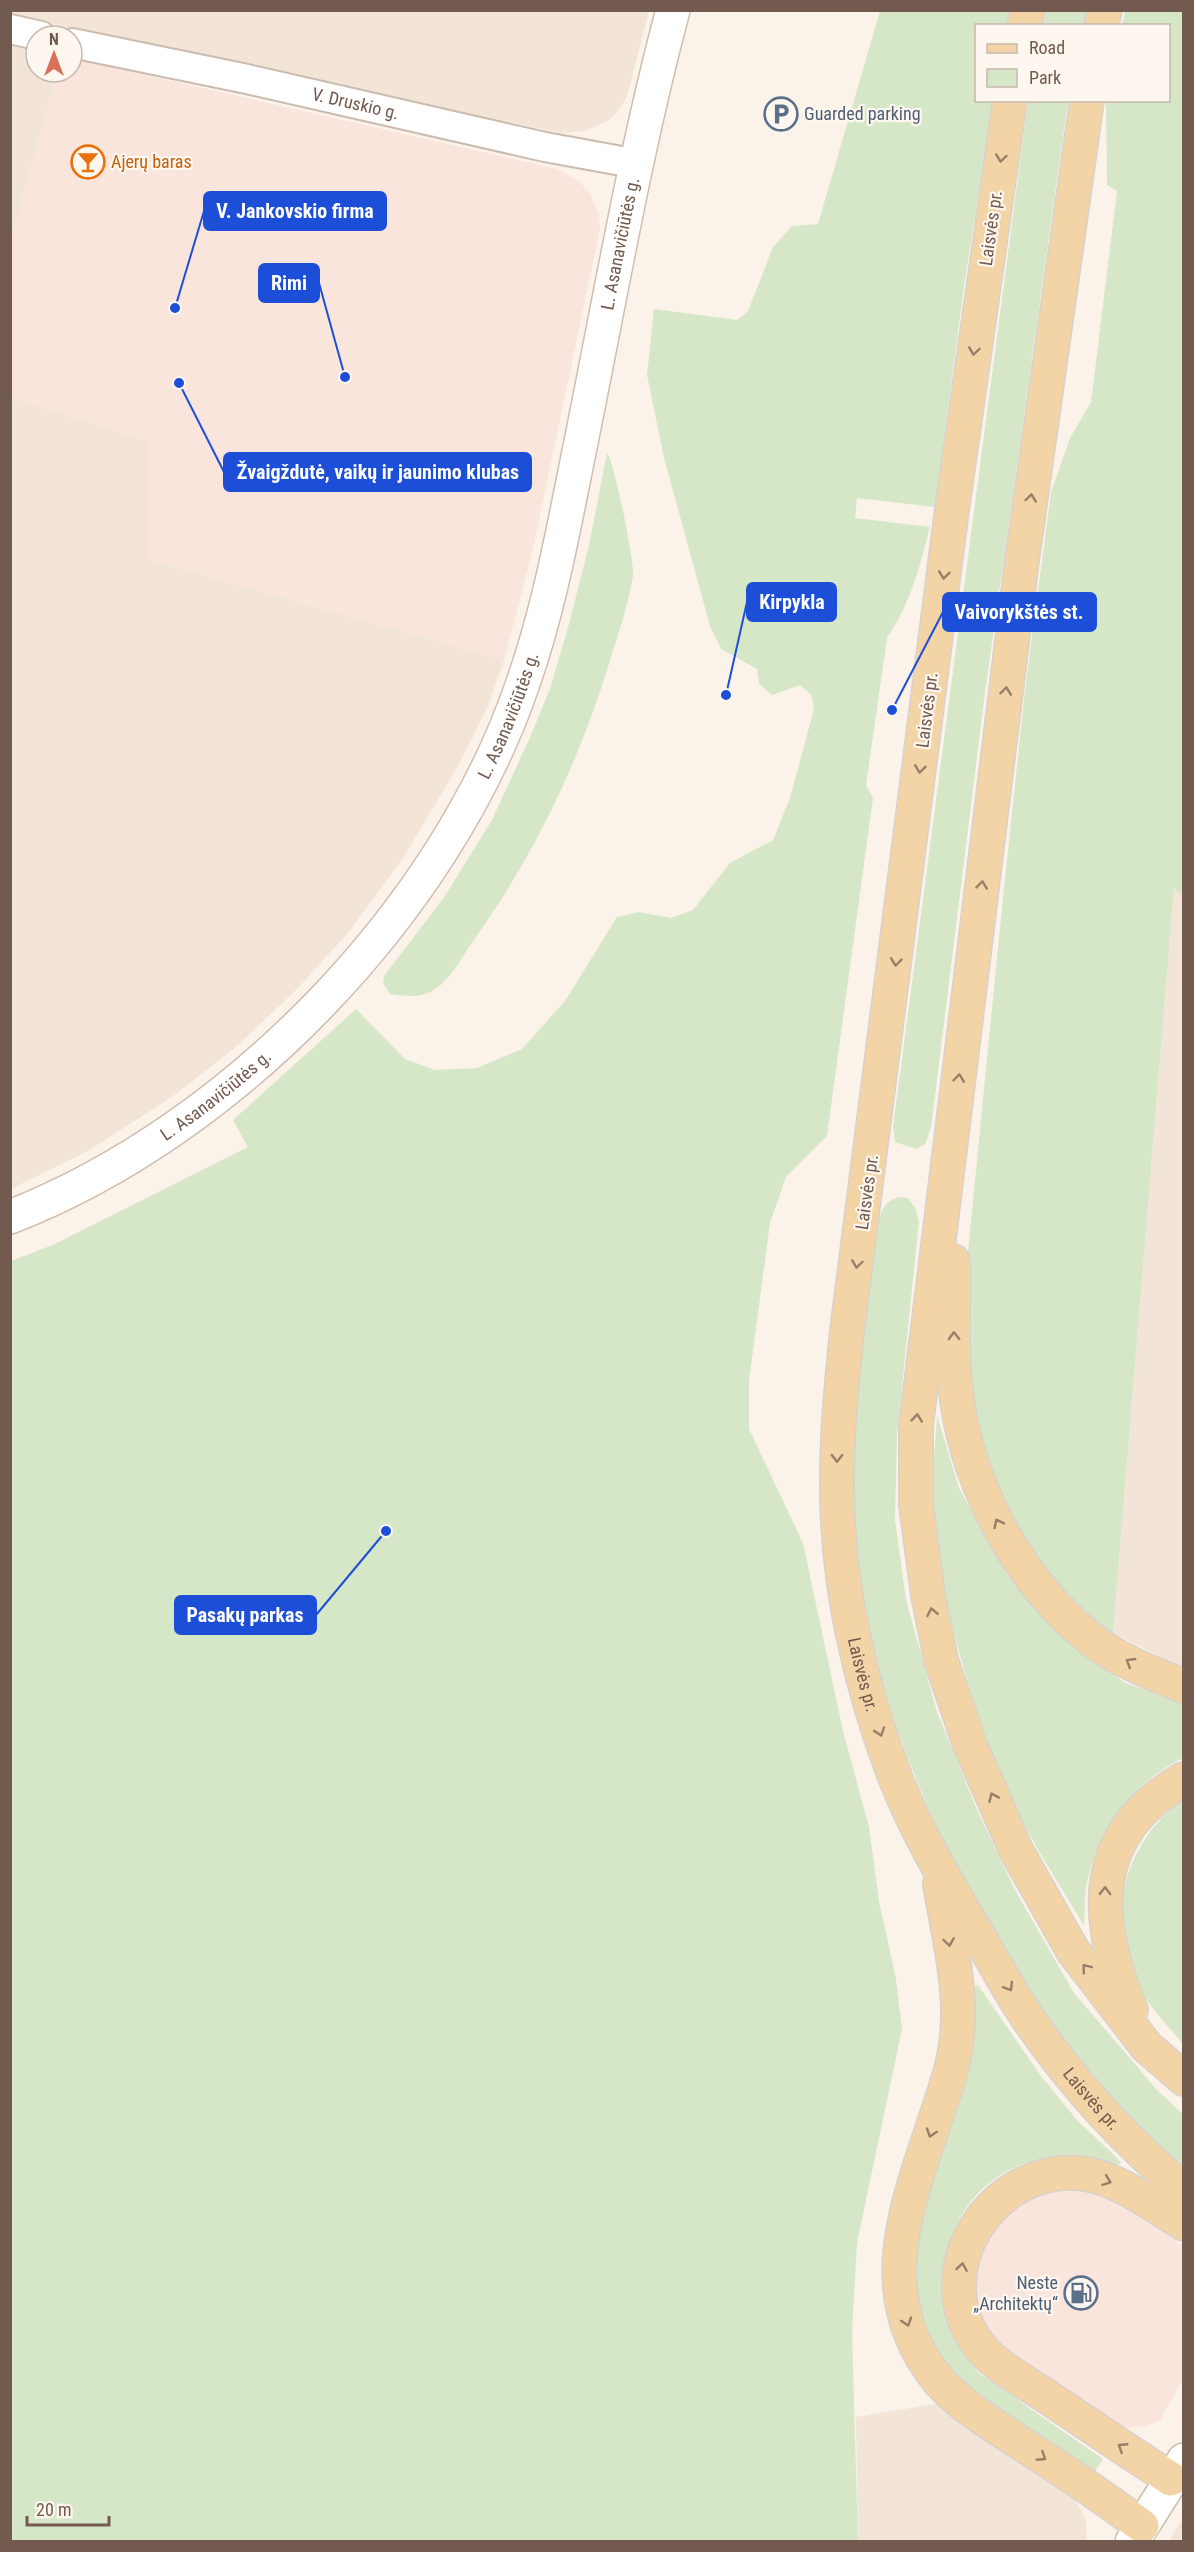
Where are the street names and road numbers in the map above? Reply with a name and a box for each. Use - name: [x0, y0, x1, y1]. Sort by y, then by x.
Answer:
- street label: V. Druskio g.: [310, 83, 401, 123]
- street label: L. Asanavičiūtės g.: [596, 175, 643, 312]
- street label: Laisvės pr.: [975, 189, 1006, 267]
- street label: L. Asanavičiūtės g.: [473, 650, 542, 782]
- street label: Laisvės pr.: [911, 671, 942, 749]
- street label: L. Asanavičiūtės g.: [156, 1045, 275, 1145]
- street label: Laisvės pr.: [851, 1153, 882, 1231]
- street label: Laisvės pr.: [844, 1635, 883, 1714]
- street label: Laisvės pr.: [1059, 2063, 1125, 2134]

